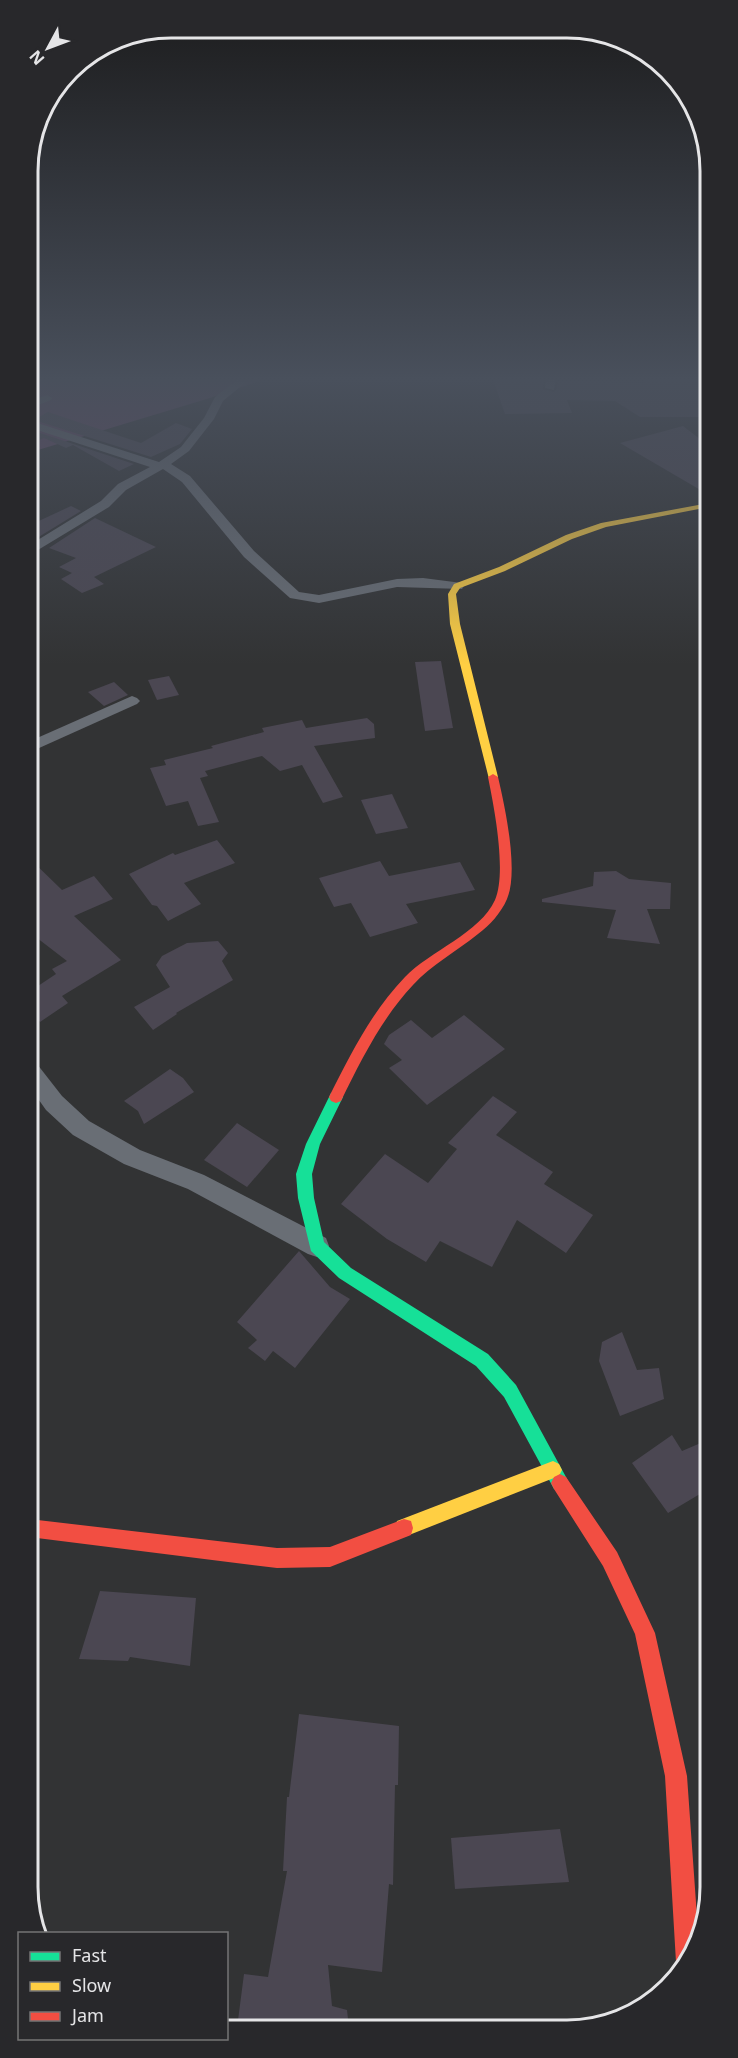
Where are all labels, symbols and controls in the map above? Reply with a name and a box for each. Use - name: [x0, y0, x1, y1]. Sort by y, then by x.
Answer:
- north arrow: [18, 18, 78, 78]
- text: N: [24, 46, 49, 70]
- legend: [18, 1932, 228, 2040]
- text: Fast: [72, 1943, 107, 1967]
- text: Slow: [72, 1973, 111, 1997]
- text: Jam: [70, 2003, 104, 2027]

